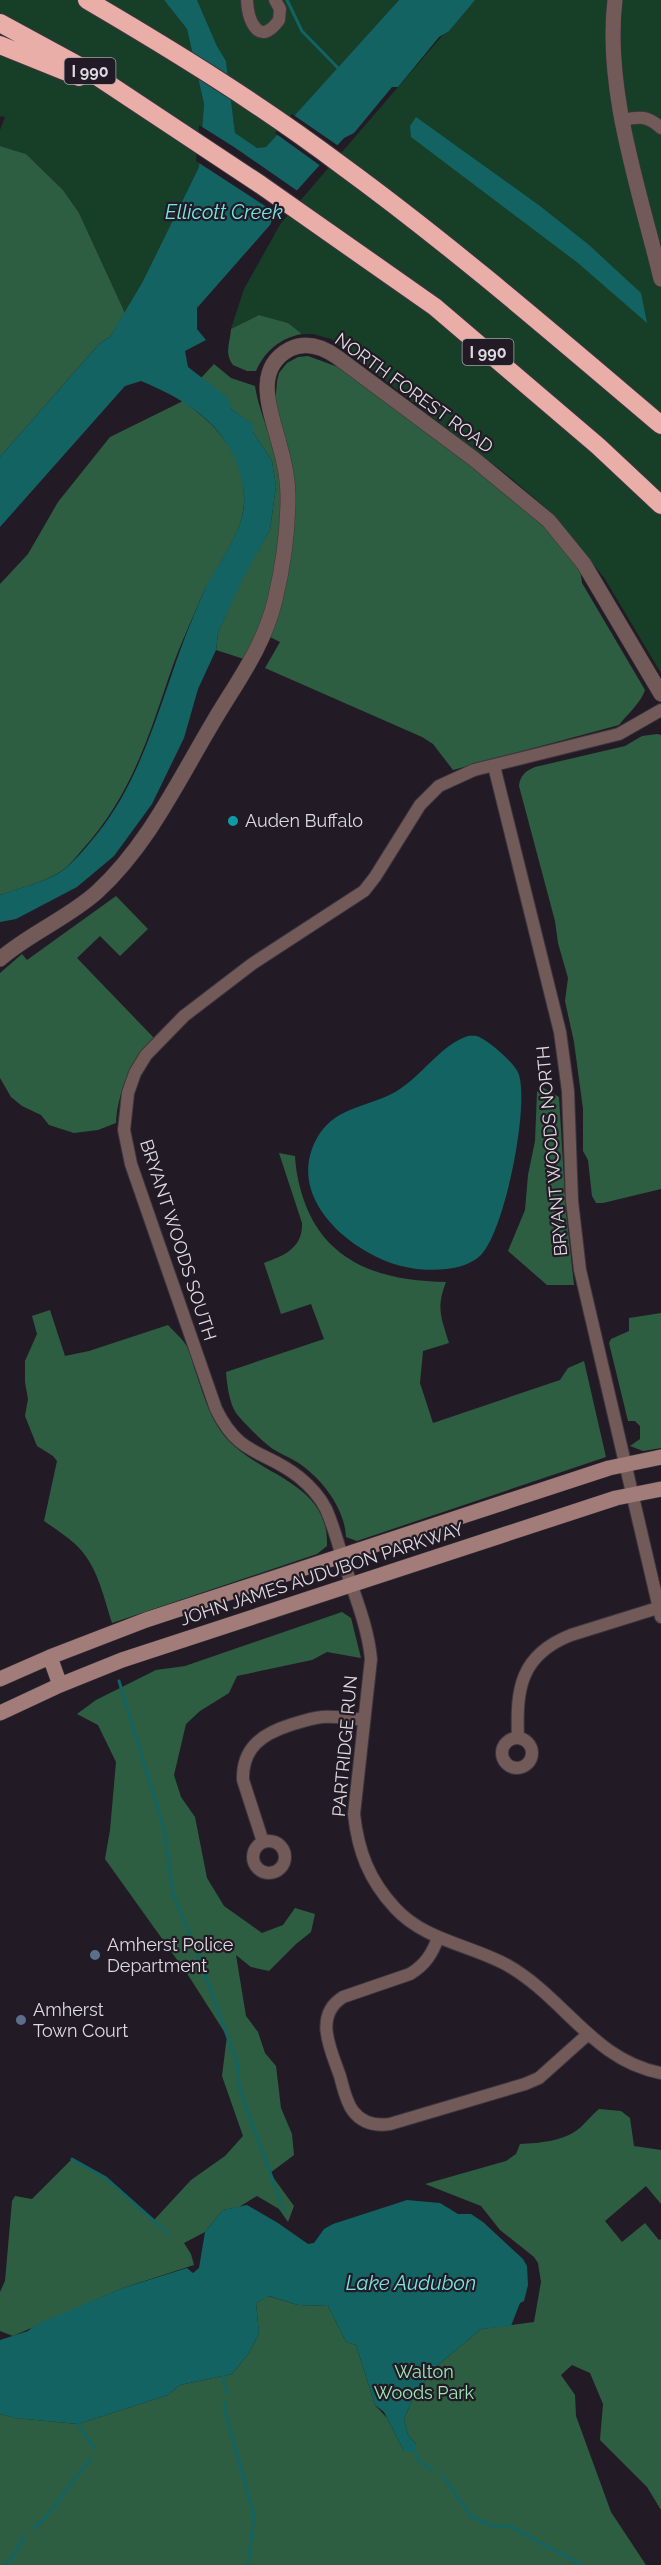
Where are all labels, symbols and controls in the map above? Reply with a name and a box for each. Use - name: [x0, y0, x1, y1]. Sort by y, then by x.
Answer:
- road number: I 990: [64, 58, 116, 84]
- water label: Ellicott Creek: [165, 200, 283, 224]
- street label: NORTH FOREST ROAD: [331, 328, 497, 457]
- road number: I 990: [462, 339, 514, 365]
- place label: Auden Buffalo: [245, 810, 363, 831]
- marker: Auden Buffalo: [226, 814, 240, 828]
- street label: BRYANT WOODS NORTH: [532, 1045, 571, 1257]
- street label: BRYANT WOODS SOUTH: [136, 1137, 221, 1343]
- street label: JOHN JAMES AUDUBON PARKWAY: [177, 1518, 467, 1629]
- street label: PARTRIDGE RUN: [328, 1674, 361, 1818]
- place label: Amherst Police Department: [107, 1934, 234, 1976]
- marker: Amherst Police Department: [88, 1948, 102, 1962]
- place label: Amherst Town Court: [33, 1999, 128, 2041]
- marker: Amherst Town Court: [14, 2013, 28, 2027]
- water label: Lake Audubon: [346, 2271, 476, 2295]
- park label: Walton Woods Park: [374, 2361, 475, 2403]

